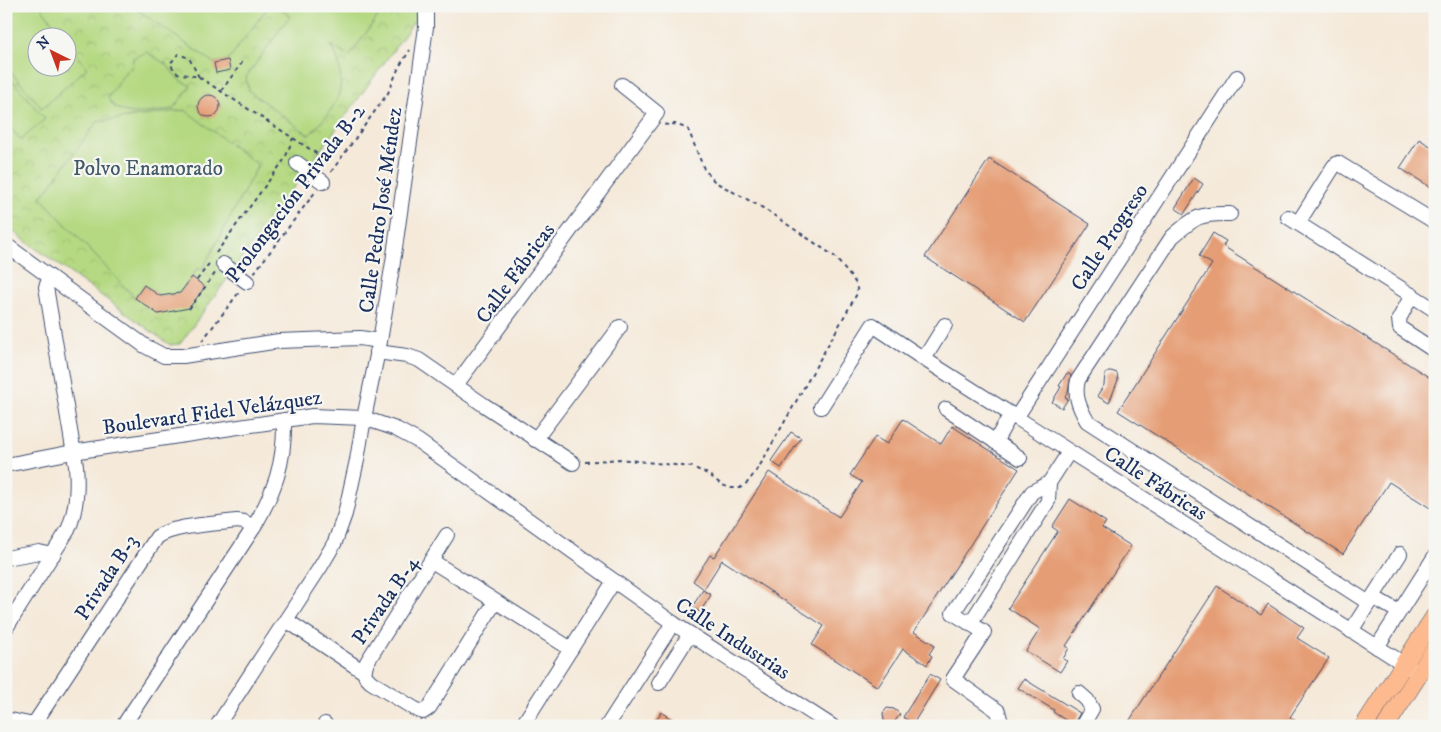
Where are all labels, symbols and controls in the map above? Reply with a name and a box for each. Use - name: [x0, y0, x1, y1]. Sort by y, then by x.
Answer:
- north arrow: [28, 28, 78, 78]
- text: N: [34, 32, 55, 54]
- street label: Prolongación Privada B-2: [220, 99, 372, 288]
- street label: Calle Pedro José Méndez: [354, 106, 408, 315]
- park label: Polvo Enamorado: [73, 156, 223, 182]
- street label: Calle Progreso: [1065, 179, 1154, 296]
- street label: Calle Fábricas: [471, 218, 561, 329]
- street label: Boulevard Fidel Velázquez: [101, 385, 324, 441]
- street label: Calle Fábricas: [1099, 441, 1212, 527]
- street label: Privada B-3: [69, 530, 144, 625]
- street label: Privada B-4: [347, 551, 425, 650]
- street label: Calle Industrias: [670, 592, 795, 686]

